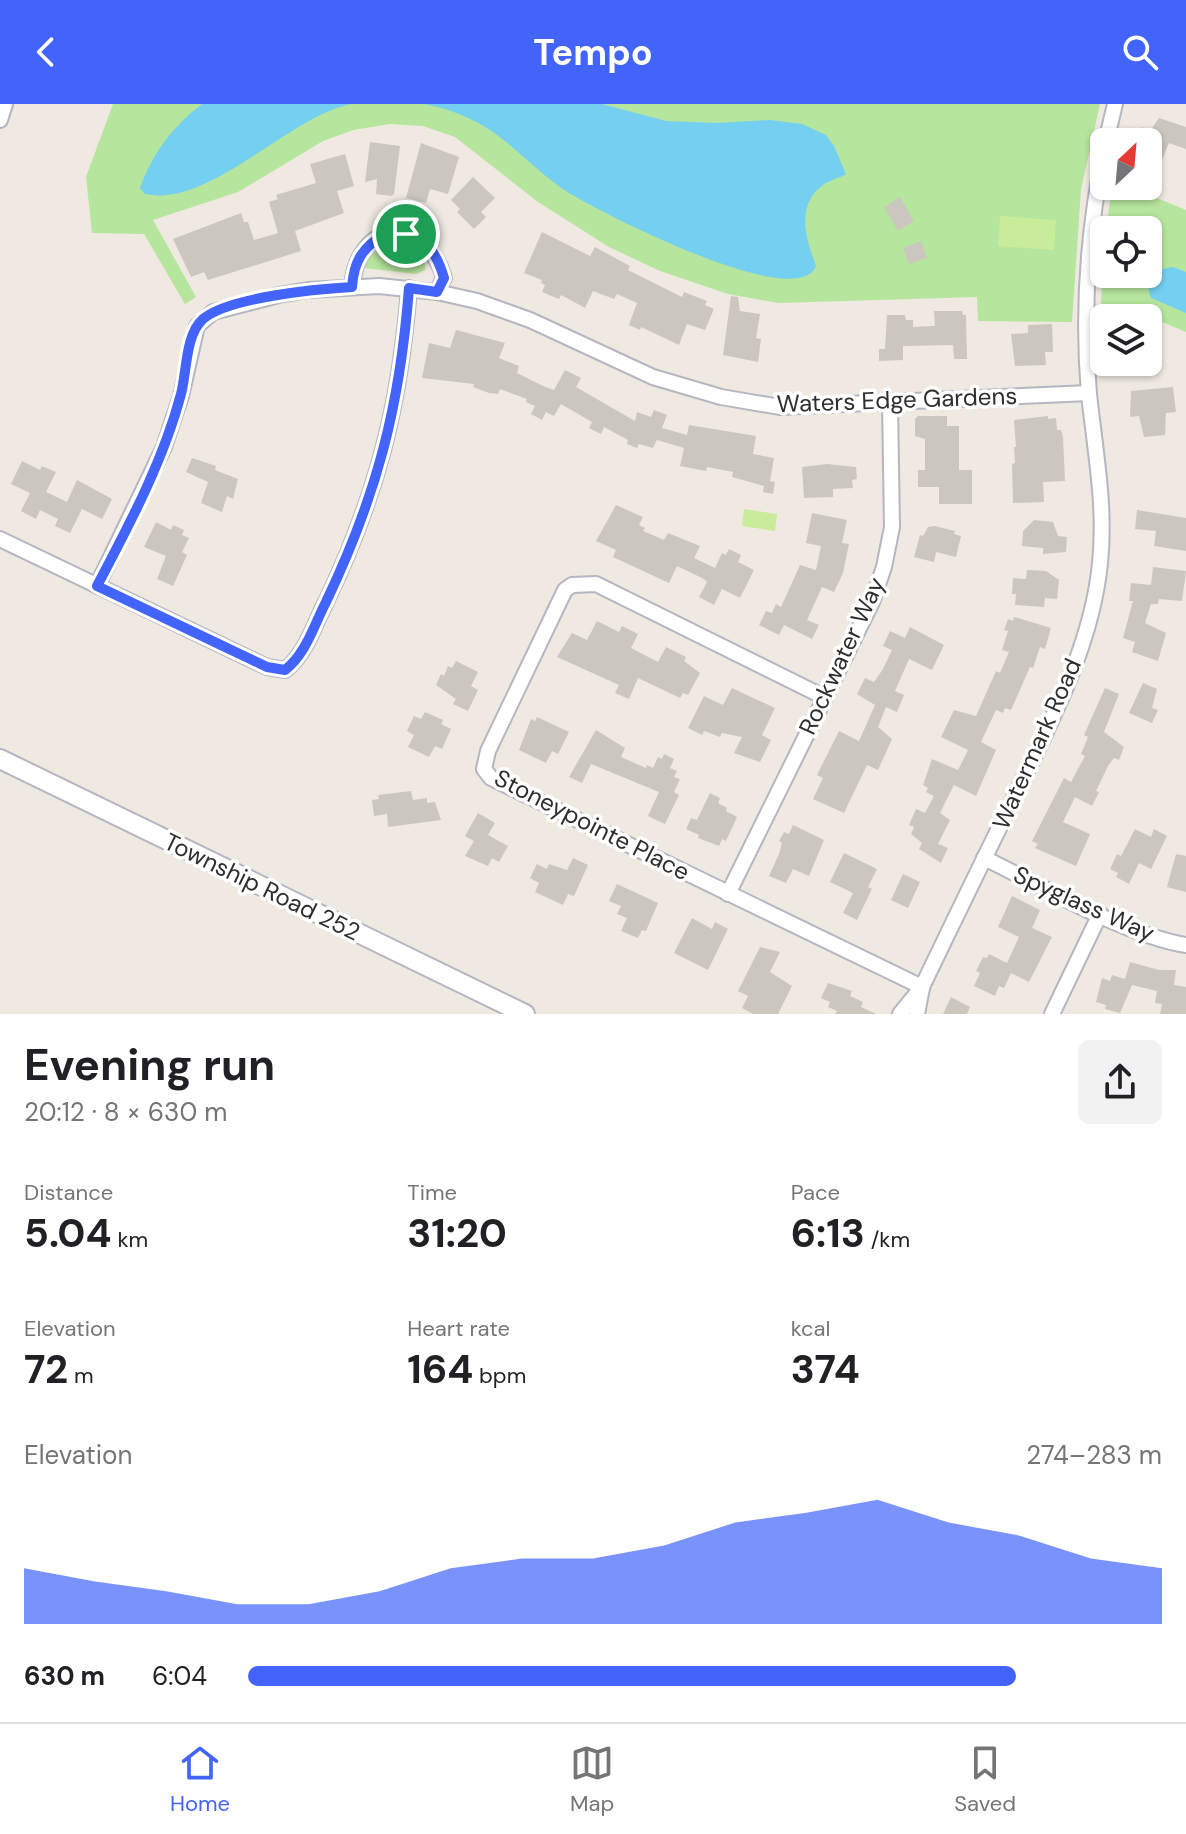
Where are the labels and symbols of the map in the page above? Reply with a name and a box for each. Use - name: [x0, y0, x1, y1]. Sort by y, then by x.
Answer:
- north arrow: [1090, 128, 1162, 200]
- pin: [372, 200, 440, 268]
- street label: Waters Edge Gardens: [776, 380, 1018, 419]
- street label: Rockwater Way: [792, 572, 892, 739]
- street label: Watermark Road: [985, 653, 1088, 834]
- street label: Stoneypointe Place: [489, 762, 695, 887]
- street label: Township Road 252: [159, 826, 365, 947]
- street label: Spyglass Way: [1009, 859, 1159, 948]

